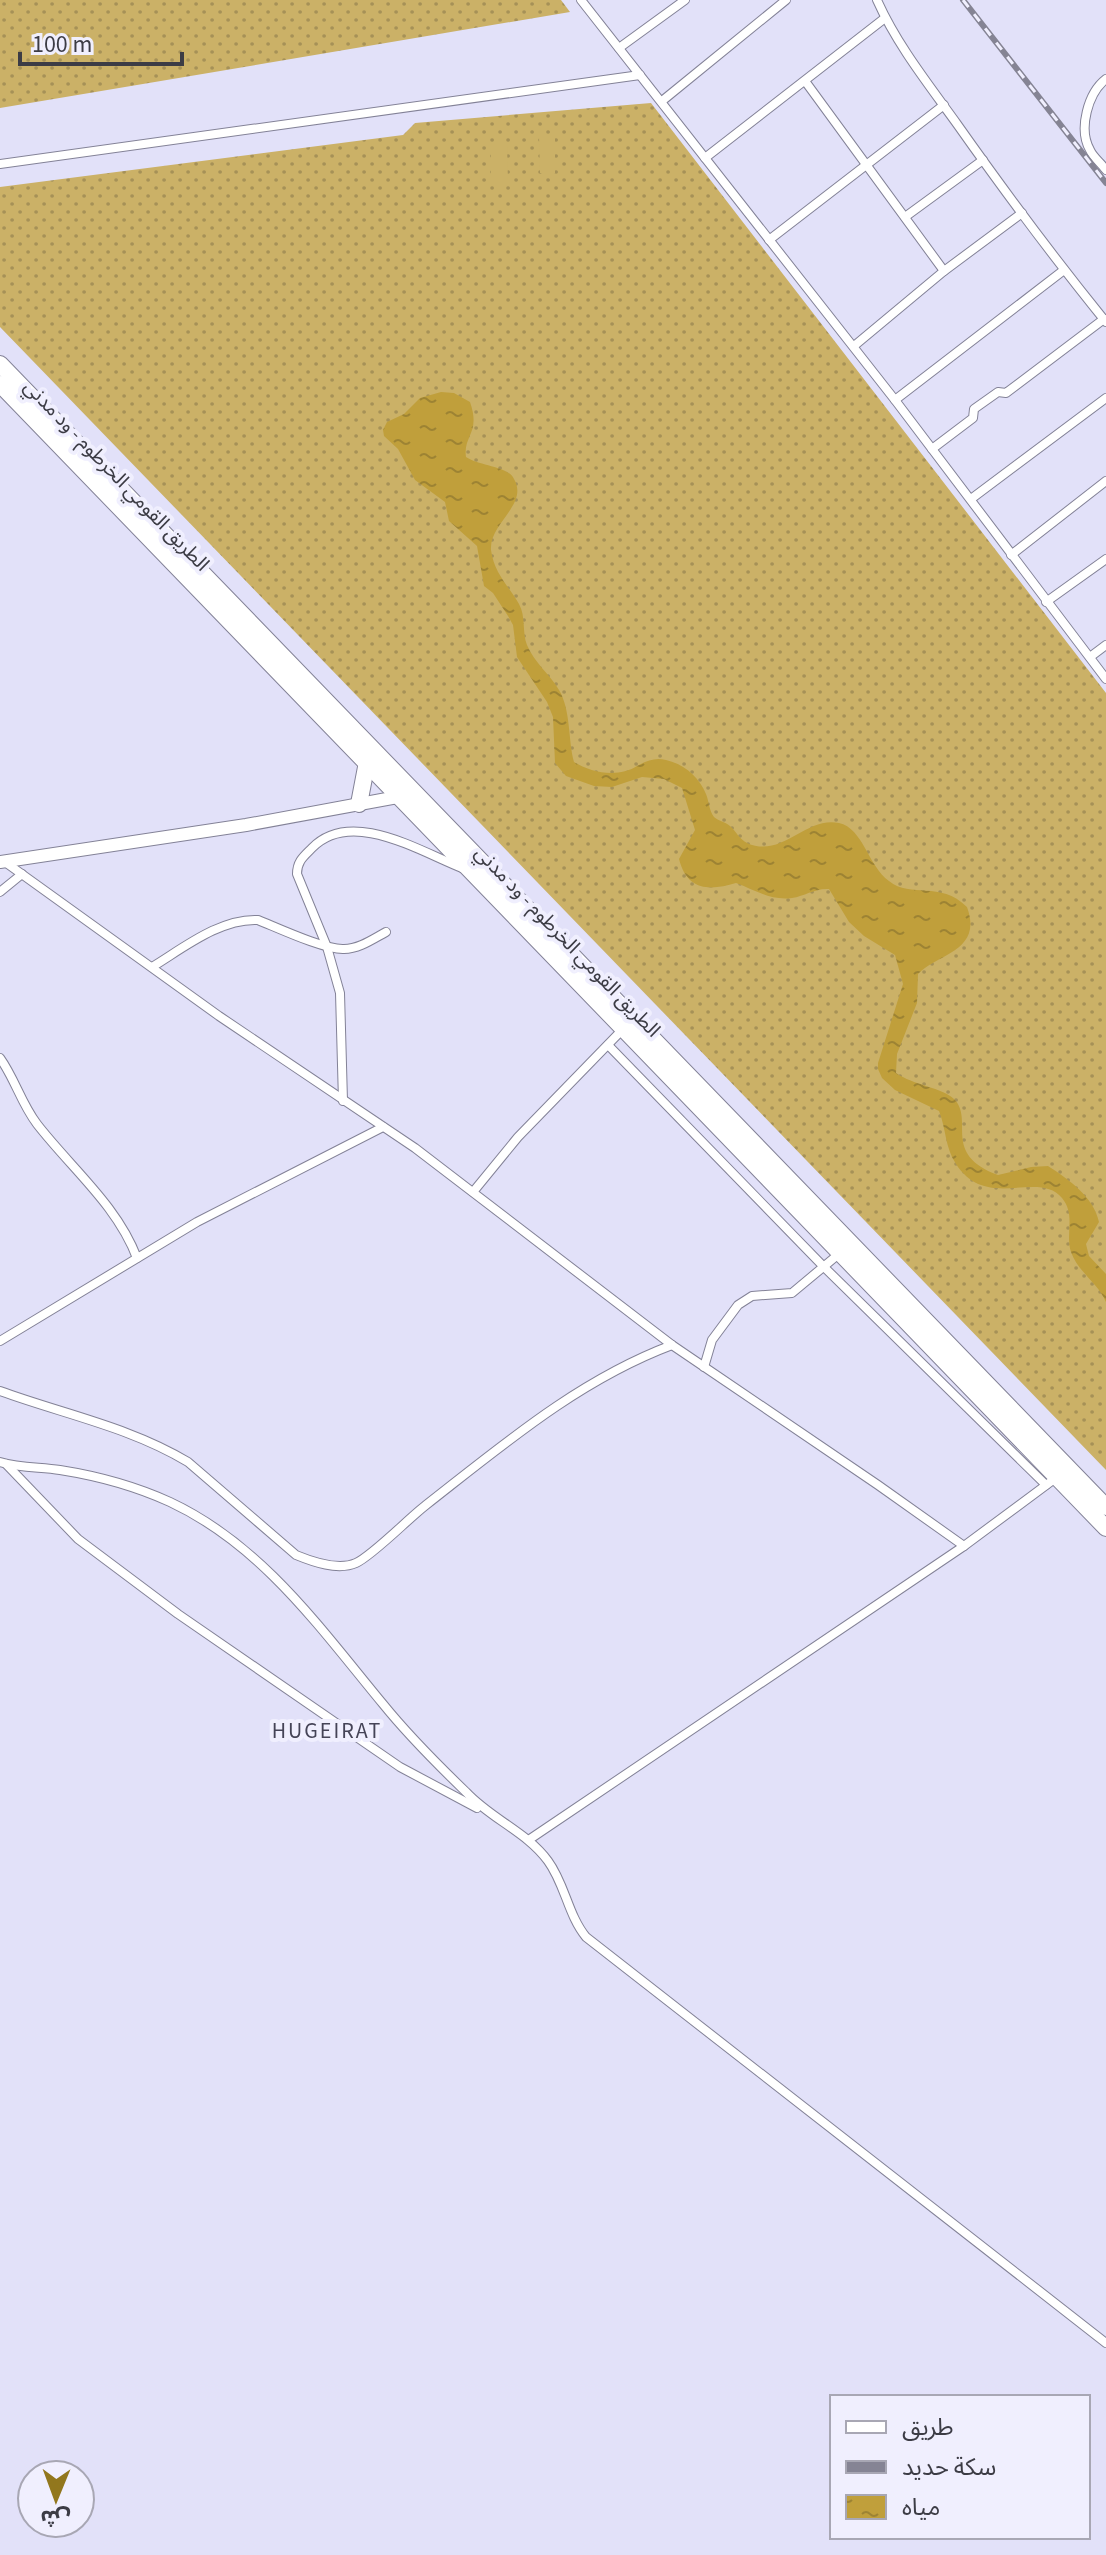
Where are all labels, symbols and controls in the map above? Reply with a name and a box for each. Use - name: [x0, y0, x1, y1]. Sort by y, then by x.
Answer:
- scale bar: [20, 16, 182, 66]
- text: 100 m: [32, 27, 92, 62]
- street label: الطريق القومي الخرطوم - ود مدني: [17, 374, 216, 578]
- street label: الطريق القومي الخرطوم - ود مدني: [468, 840, 667, 1044]
- district label: HUGEIRAT: [272, 1715, 382, 1747]
- legend: [830, 2395, 1090, 2539]
- text: طريق: [902, 2410, 954, 2445]
- text: سكة حديد: [902, 2450, 996, 2485]
- north arrow: [16, 2459, 96, 2539]
- text: مياه: [902, 2490, 940, 2525]
- text: ش: [40, 2502, 71, 2534]

